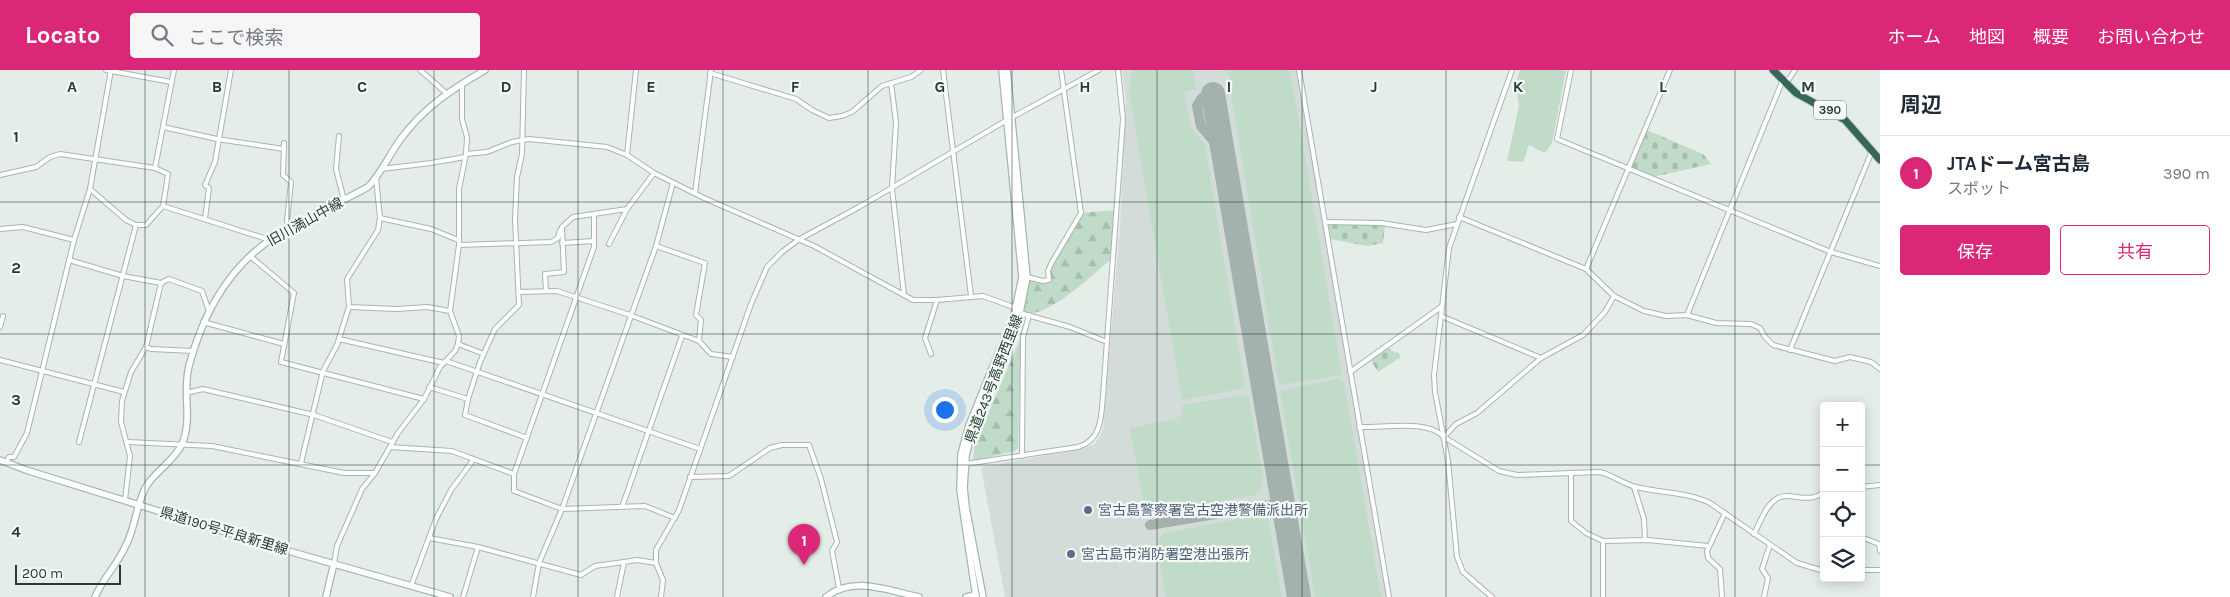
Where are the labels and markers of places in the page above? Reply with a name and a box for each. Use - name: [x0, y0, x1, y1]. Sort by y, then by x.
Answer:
- place label: 宮古島警察署宮古空港警備派出所: [1098, 502, 1308, 519]
- marker: 宮古島警察署宮古空港警備派出所: [1082, 504, 1094, 516]
- pin: 1: [788, 524, 820, 565]
- place label: 宮古島市消防署空港出張所: [1081, 546, 1249, 563]
- marker: 宮古島市消防署空港出張所: [1065, 548, 1077, 560]

